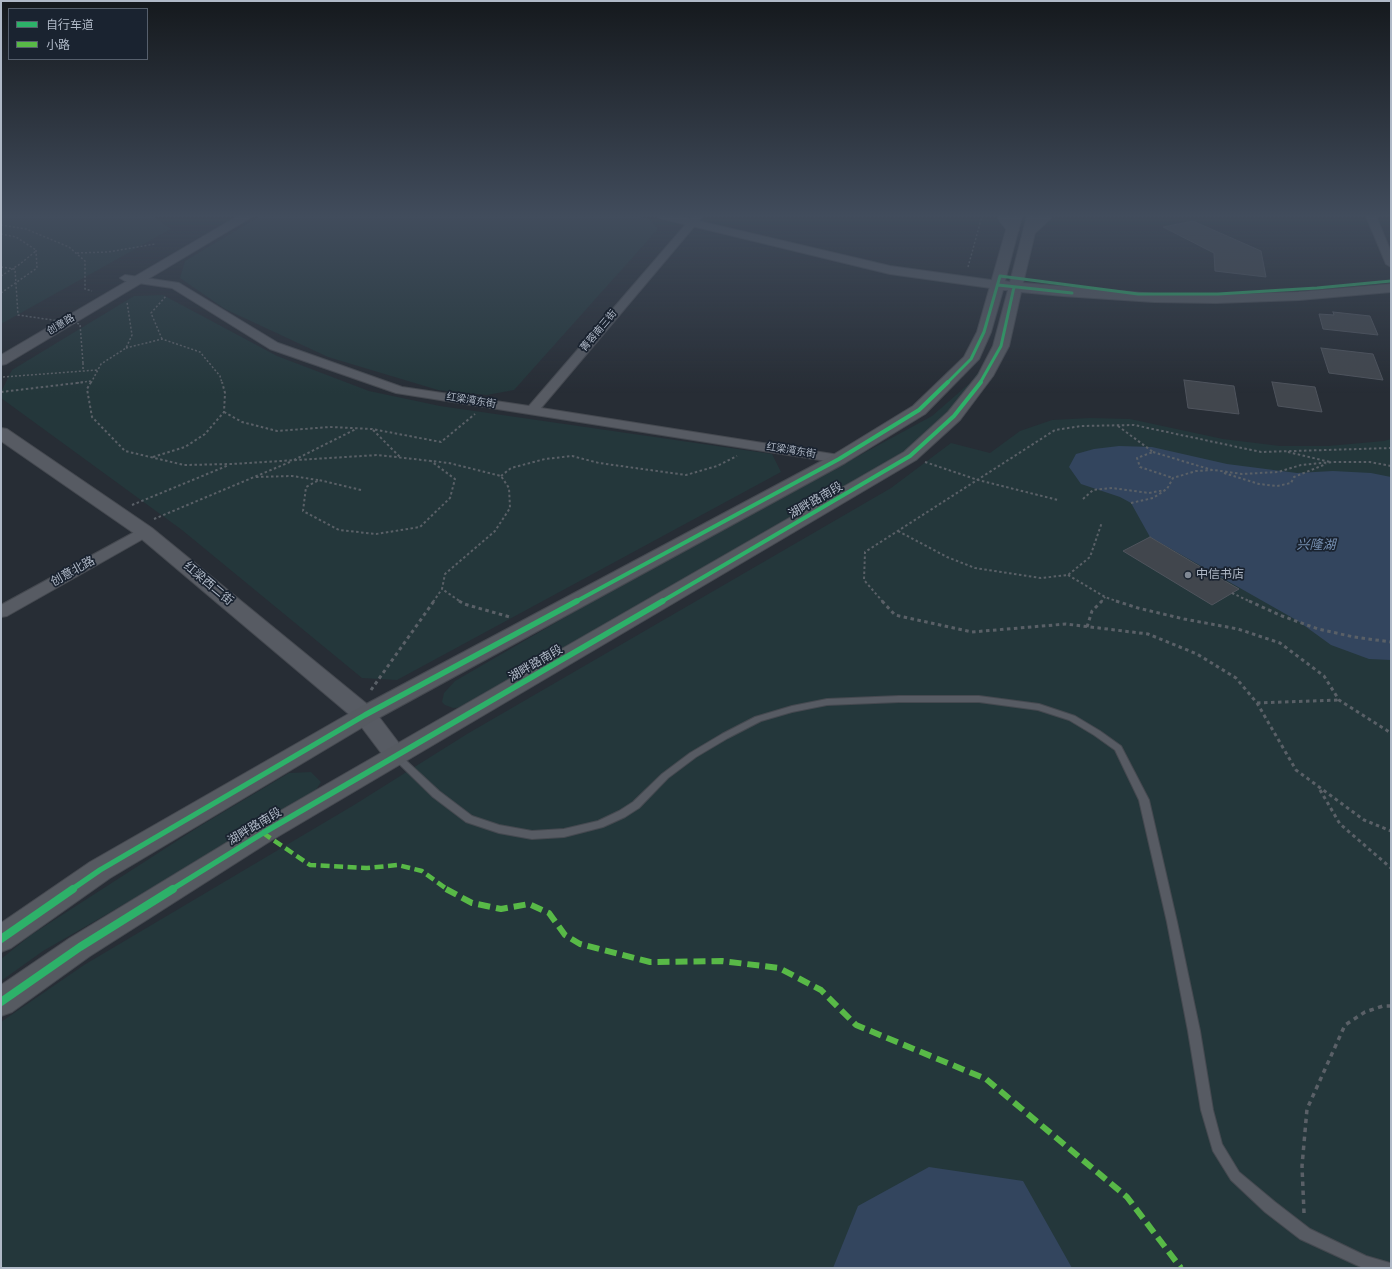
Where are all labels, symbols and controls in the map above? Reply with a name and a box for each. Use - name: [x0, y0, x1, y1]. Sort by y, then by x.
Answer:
- legend: [8, 8, 148, 60]
- text: 自行车道: [46, 16, 94, 34]
- text: 小路: [46, 36, 70, 54]
- street label: 菁蓉南三街: [578, 308, 620, 354]
- street label: 创意路: [45, 312, 77, 338]
- street label: 红梁湾东街: [445, 391, 497, 411]
- street label: 红梁湾东街: [765, 441, 817, 461]
- street label: 湖畔路南段: [786, 480, 846, 522]
- water label: 兴隆湖: [1297, 538, 1335, 554]
- street label: 创意北路: [49, 554, 97, 590]
- street label: 红梁西二街: [180, 559, 236, 609]
- place label: 中信书店: [1196, 568, 1244, 582]
- marker: 中信书店: [1183, 570, 1193, 580]
- street label: 湖畔路南段: [506, 643, 566, 685]
- street label: 湖畔路南段: [226, 805, 284, 849]

